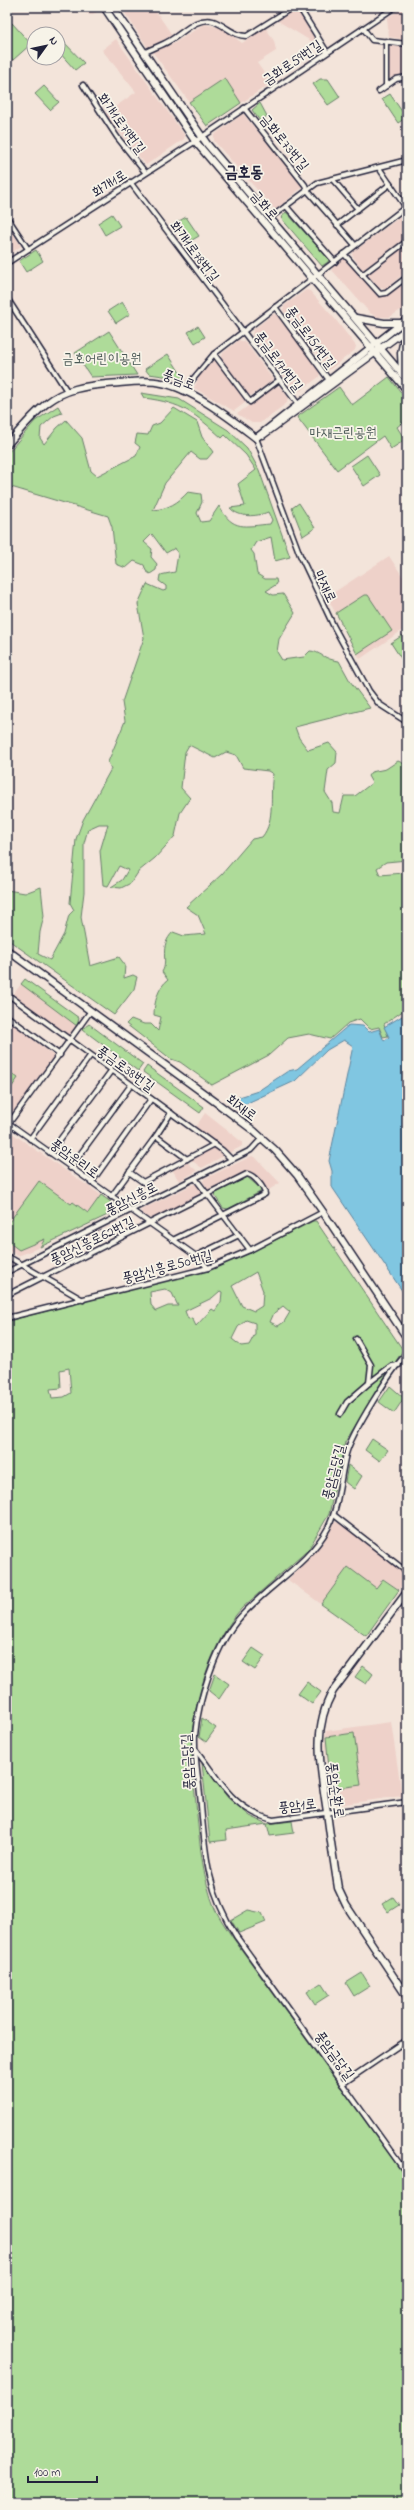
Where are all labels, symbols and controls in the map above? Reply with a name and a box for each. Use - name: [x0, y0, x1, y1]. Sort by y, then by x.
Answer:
- north arrow: [26, 26, 66, 66]
- text: N: [45, 34, 62, 49]
- street label: 금화로59번길: [259, 35, 328, 91]
- street label: 화개1로79번길: [91, 89, 151, 159]
- street label: 금화로73번길: [254, 110, 314, 176]
- district label: 금호동: [225, 161, 263, 185]
- street label: 화개1로: [88, 165, 132, 203]
- street label: 금화로: [245, 186, 283, 226]
- street label: 화개1로78번길: [164, 217, 224, 287]
- street label: 풍금로151번길: [279, 302, 341, 374]
- street label: 풍금로171번길: [248, 327, 308, 397]
- park label: 금호어린이공원: [63, 349, 141, 370]
- street label: 풍금로: [159, 365, 198, 396]
- park label: 마재근린공원: [309, 423, 377, 444]
- street label: 마재로: [308, 567, 341, 606]
- street label: 풍금로38번길: [92, 1041, 159, 1098]
- street label: 회재로: [221, 1090, 261, 1127]
- street label: 풍암운리로: [45, 1134, 103, 1184]
- street label: 풍암신흥로: [102, 1177, 162, 1221]
- street label: 풍암신흥로62번길: [47, 1211, 139, 1271]
- street label: 풍암신흥로50번길: [120, 1245, 216, 1290]
- street label: 풍암금당길: [317, 1442, 352, 1502]
- street label: 풍암금당길: [176, 1733, 200, 1791]
- street label: 풍암순환로: [320, 1761, 349, 1820]
- street label: 풍암1로: [277, 1794, 317, 1819]
- street label: 풍암금당길: [309, 2027, 359, 2085]
- scale bar: [28, 2458, 97, 2484]
- text: 100 m: [34, 2464, 61, 2482]

